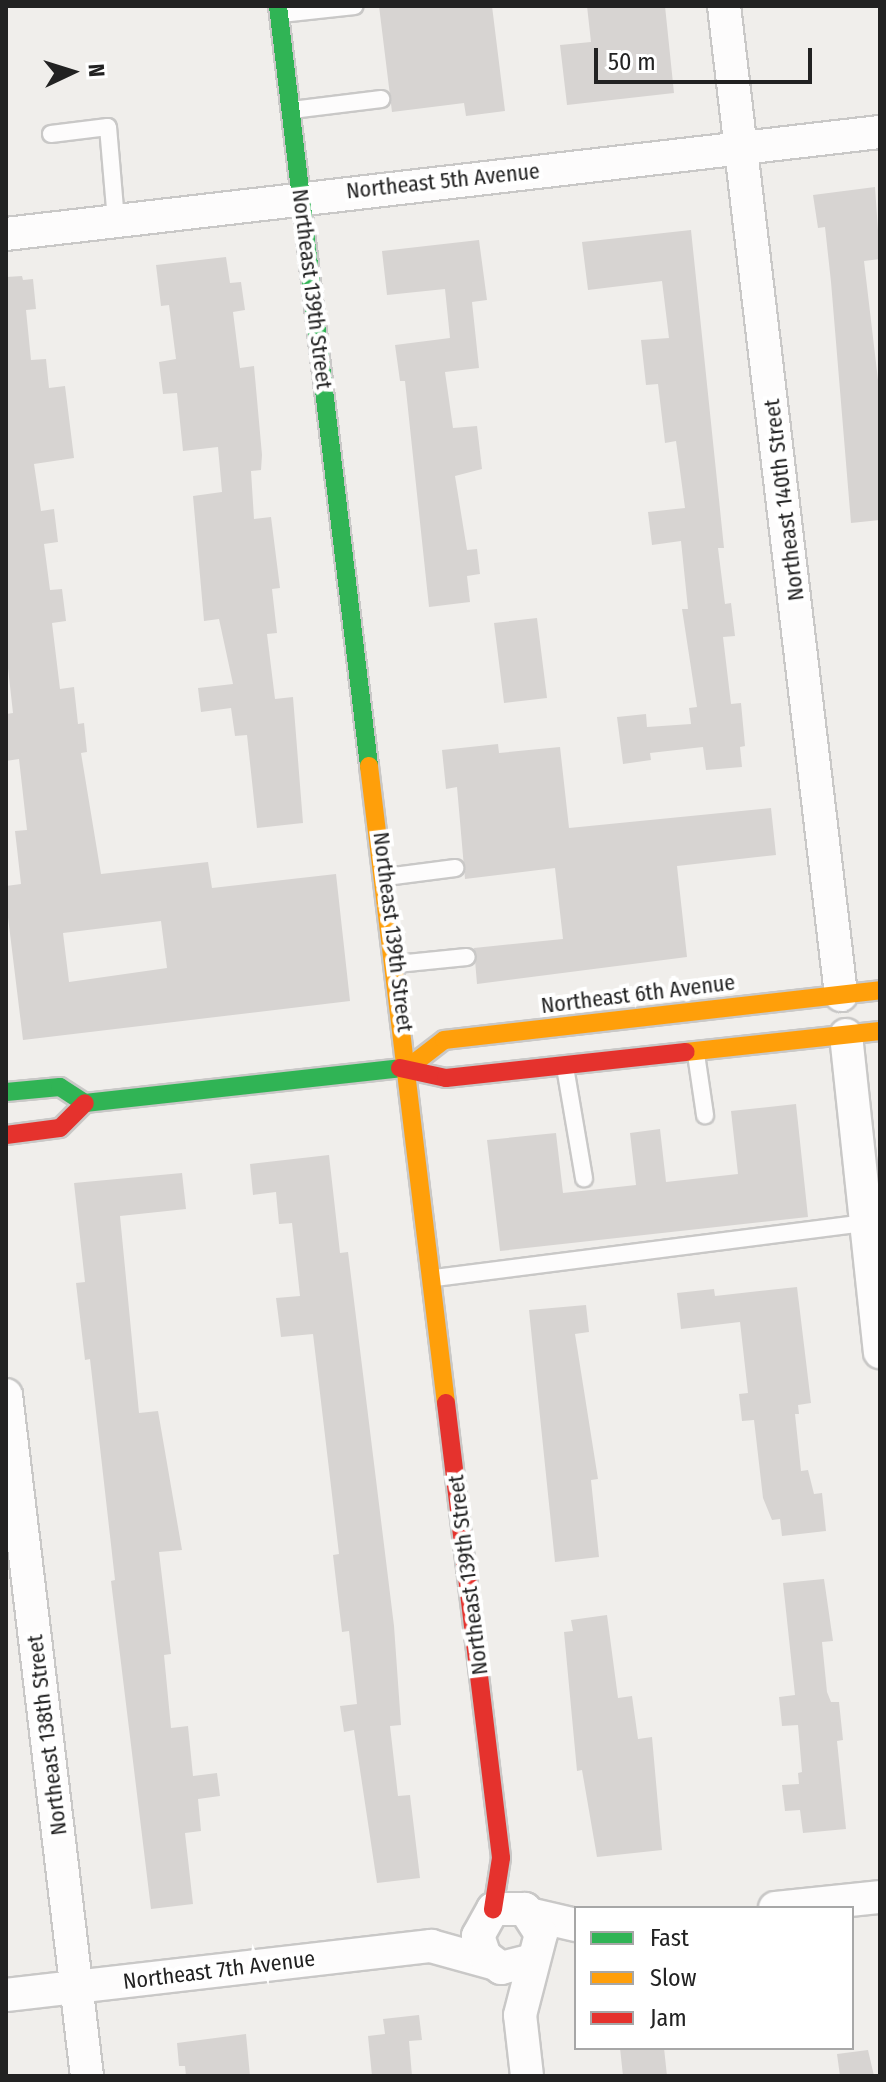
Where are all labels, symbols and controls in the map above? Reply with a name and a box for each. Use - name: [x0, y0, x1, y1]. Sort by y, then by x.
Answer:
- north arrow: [32, 32, 112, 112]
- scale bar: [598, 32, 816, 82]
- text: 50 m: [608, 48, 656, 76]
- text: N: [83, 63, 110, 78]
- street label: Northeast 5th Avenue: [345, 158, 541, 204]
- street label: Northeast 139th Street: [287, 187, 337, 391]
- street label: Northeast 140th Street: [759, 398, 809, 602]
- street label: Northeast 139th Street: [368, 830, 418, 1034]
- street label: Northeast 6th Avenue: [539, 969, 737, 1019]
- street label: Northeast 139th Street: [443, 1473, 493, 1677]
- street label: Northeast 138th Street: [22, 1633, 72, 1837]
- legend: [574, 1906, 854, 2050]
- text: Fast: [650, 1924, 689, 1952]
- street label: Northeast 7th Avenue: [121, 1945, 317, 1995]
- text: Slow: [650, 1964, 696, 1992]
- text: Jam: [650, 2004, 687, 2032]

